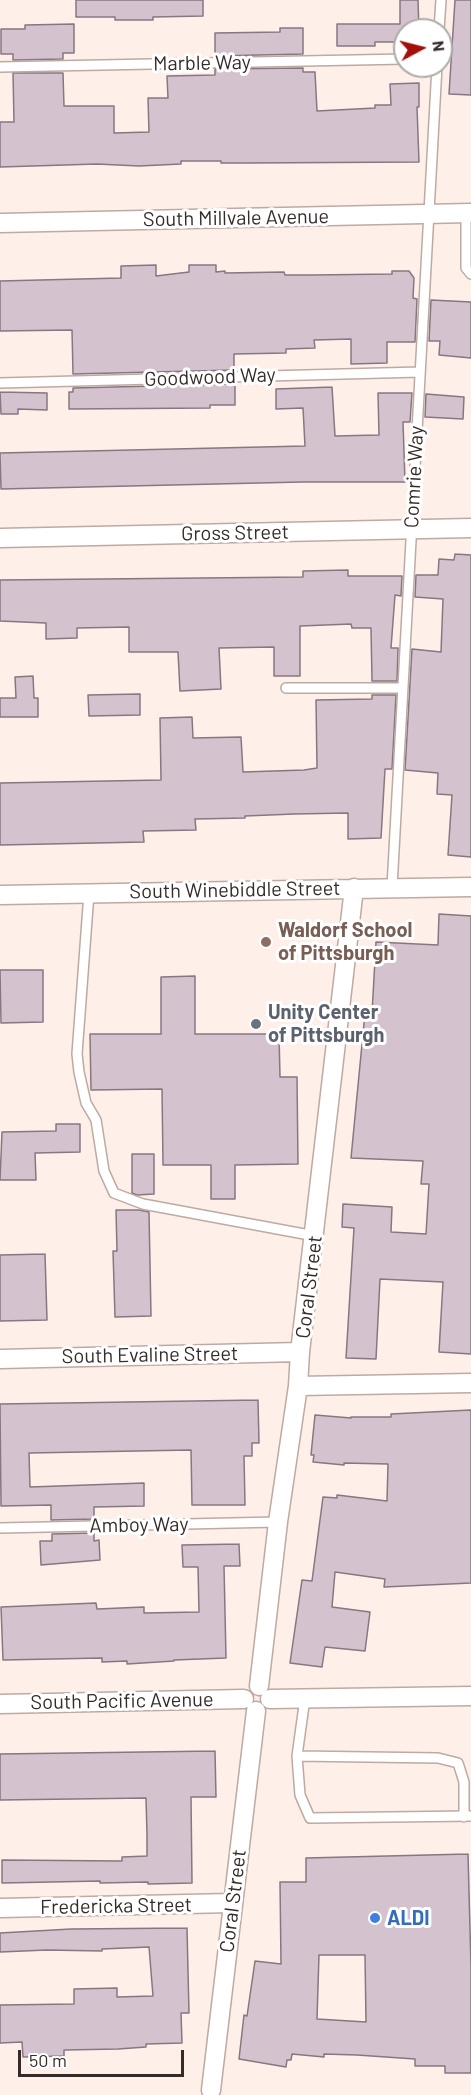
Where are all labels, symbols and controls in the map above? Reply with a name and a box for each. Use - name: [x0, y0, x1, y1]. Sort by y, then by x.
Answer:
- north arrow: [393, 18, 453, 78]
- text: N: [429, 40, 449, 52]
- street label: Marble Way: [153, 50, 251, 76]
- street label: South Millvale Avenue: [143, 204, 329, 232]
- street label: Goodwood Way: [144, 363, 276, 391]
- street label: Comrie Way: [399, 425, 429, 529]
- street label: Gross Street: [181, 520, 289, 546]
- street label: South Winebiddle Street: [129, 876, 341, 904]
- place label: Waldorf School of Pittsburgh: [278, 918, 412, 965]
- marker: Waldorf School of Pittsburgh: [259, 935, 273, 949]
- place label: Unity Center of Pittsburgh: [268, 1000, 384, 1047]
- marker: Unity Center of Pittsburgh: [249, 1017, 263, 1031]
- street label: Coral Street: [291, 1234, 327, 1340]
- street label: South Evaline Street: [62, 1341, 238, 1369]
- street label: Amboy Way: [89, 1512, 189, 1538]
- street label: South Pacific Avenue: [30, 1687, 214, 1715]
- street label: Coral Street: [215, 1848, 251, 1954]
- street label: Fredericka Street: [40, 1893, 192, 1919]
- place label: ALDI: [387, 1906, 429, 1930]
- marker: ALDI: [368, 1911, 382, 1925]
- scale bar: [21, 2038, 188, 2076]
- text: 50 m: [29, 2049, 67, 2071]

